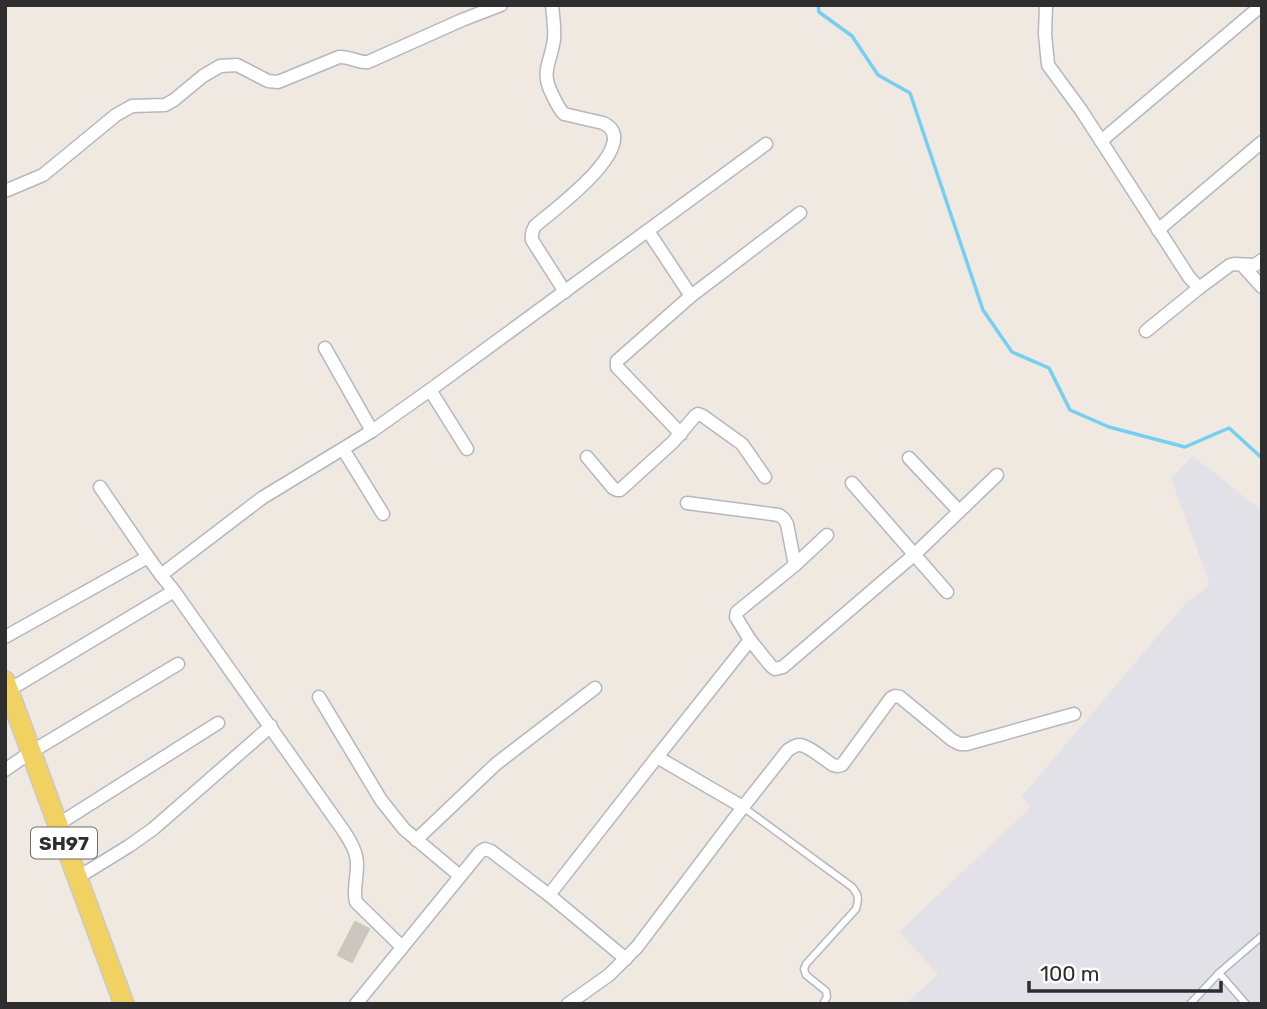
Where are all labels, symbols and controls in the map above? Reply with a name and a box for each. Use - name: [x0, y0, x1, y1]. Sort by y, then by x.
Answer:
- road number: SH97: [31, 828, 97, 858]
- scale bar: [1029, 950, 1222, 994]
- text: 100 m: [1040, 961, 1099, 986]

